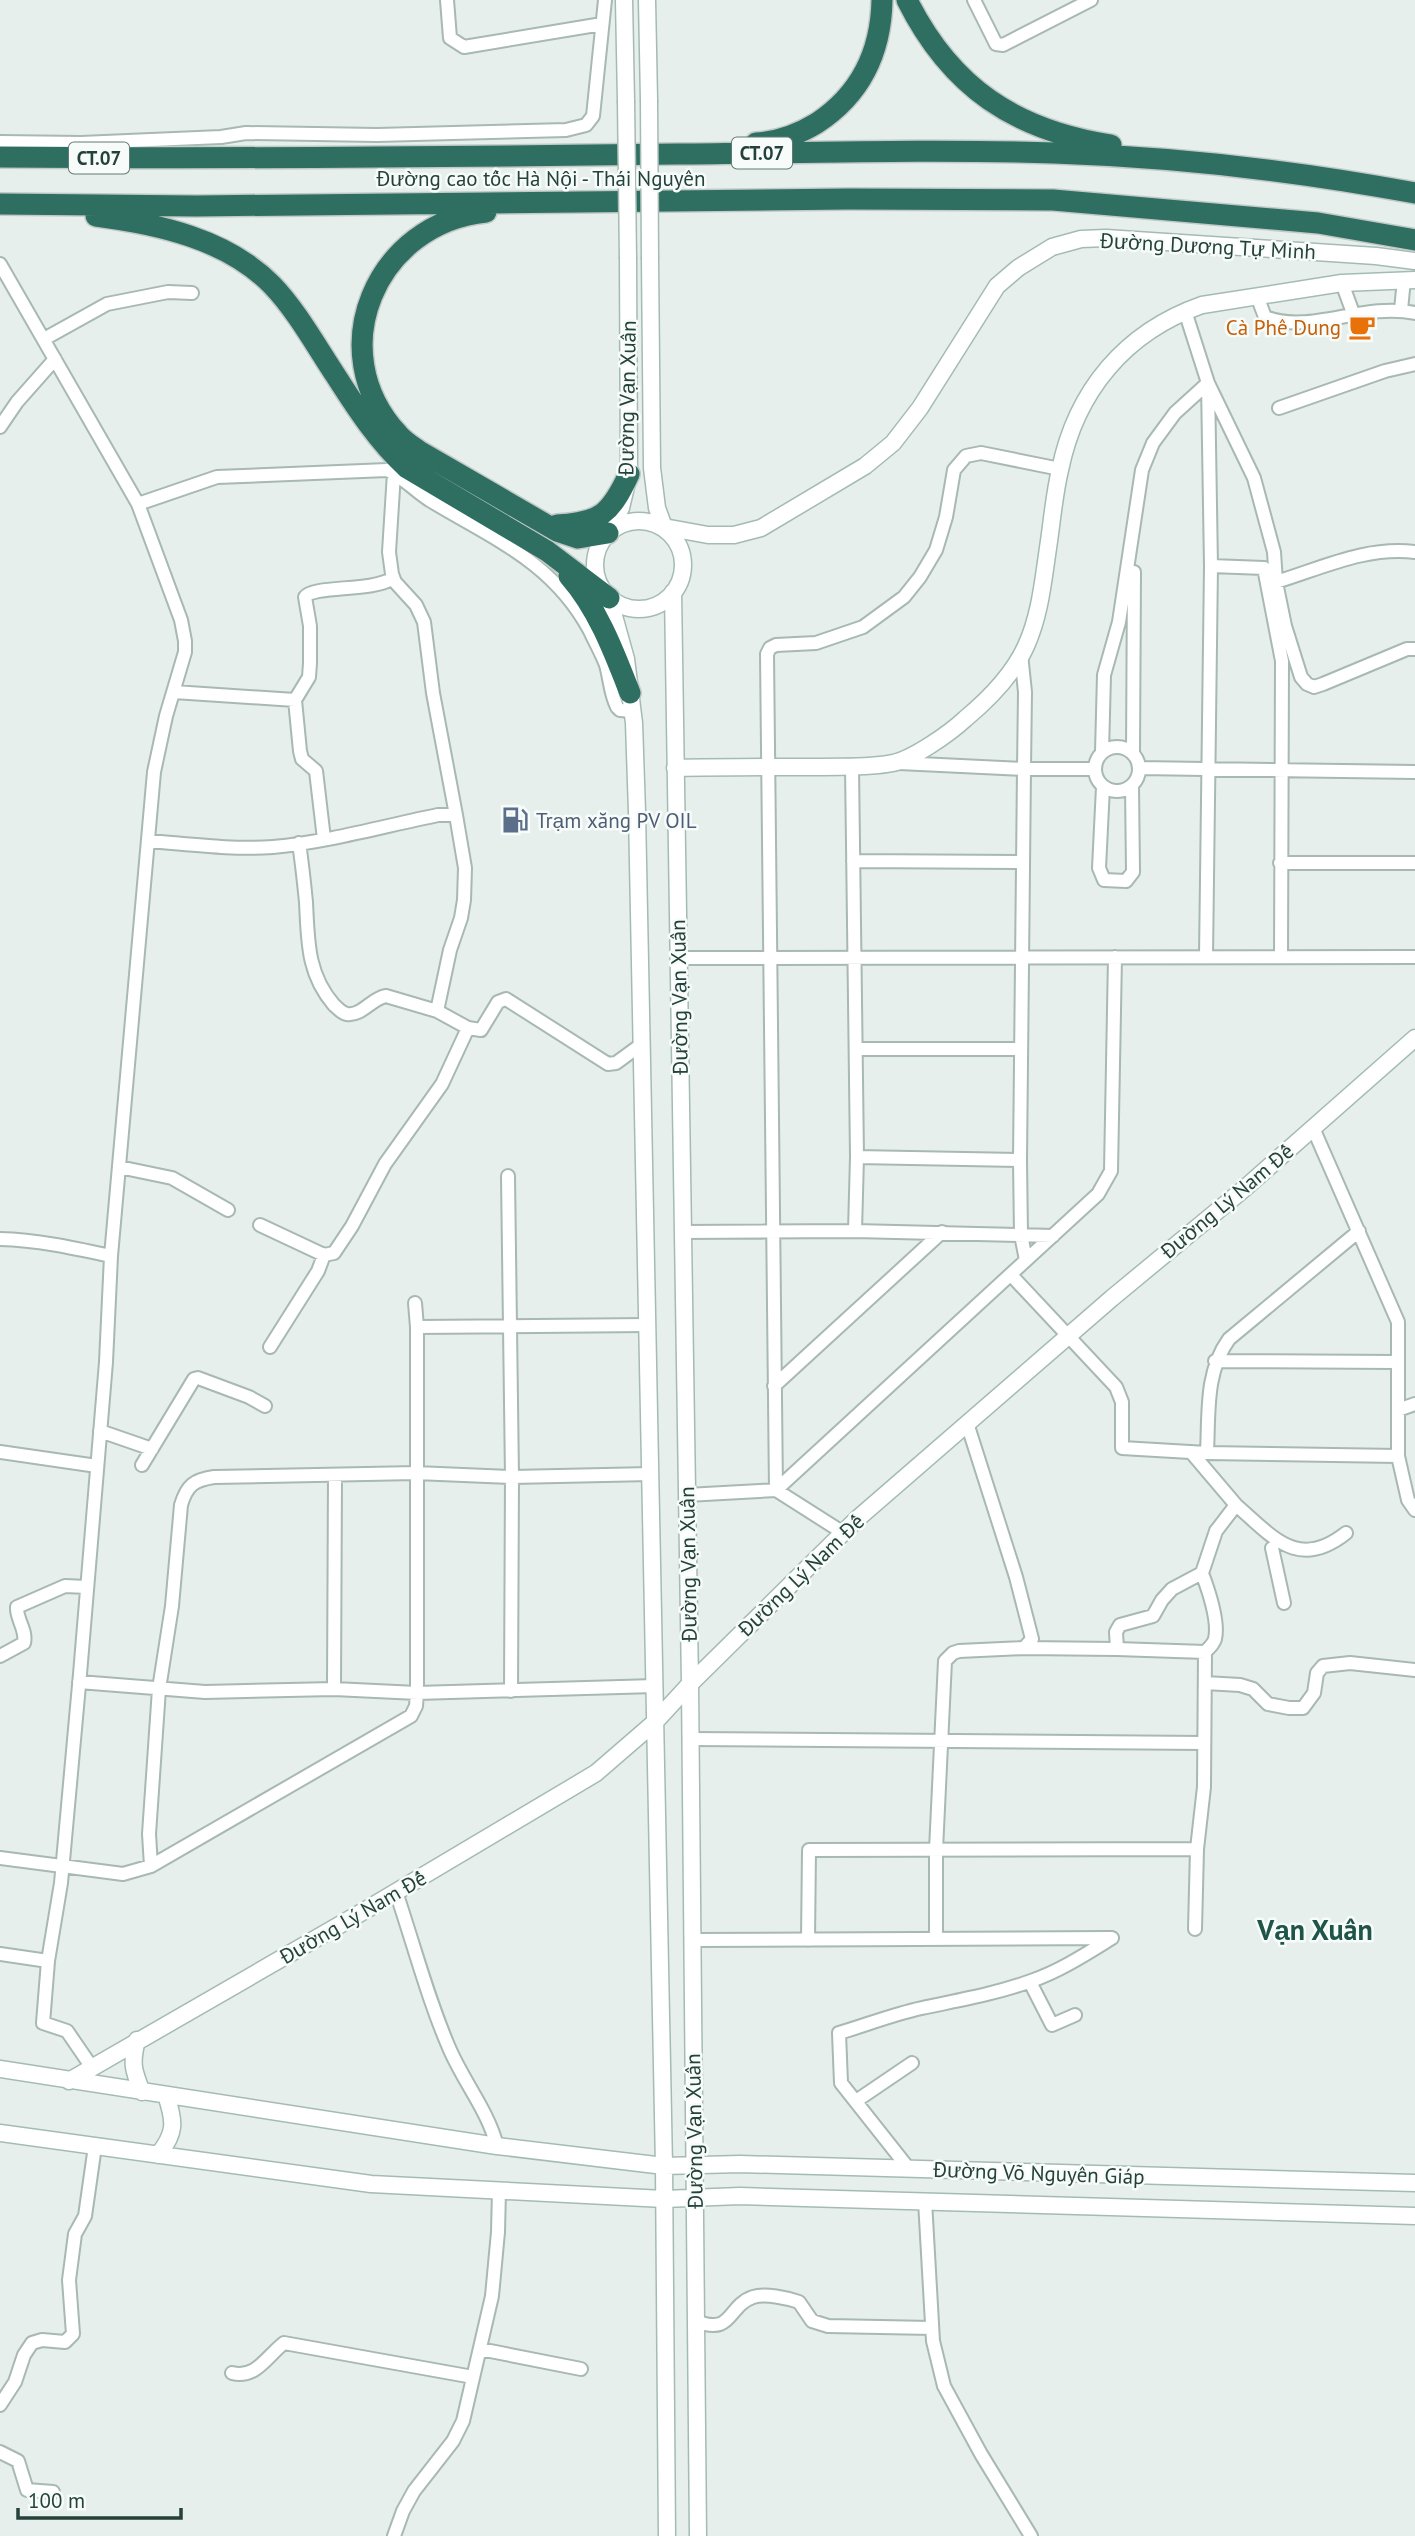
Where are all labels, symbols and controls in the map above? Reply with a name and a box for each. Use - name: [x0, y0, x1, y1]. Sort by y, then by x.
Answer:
- road number: CT.07: [732, 138, 792, 168]
- road number: CT.07: [69, 142, 129, 174]
- street label: Đường cao tốc Hà Nội - Thái Nguyên: [375, 165, 706, 192]
- street label: Đường Dương Tự Minh: [1099, 227, 1316, 265]
- cafe icon: Cà Phê Dung: [1347, 312, 1377, 342]
- place label: Cà Phê Dung: [1226, 314, 1341, 341]
- street label: Đường Vạn Xuân: [612, 320, 642, 477]
- fuel station icon: Trạm xăng PV OIL: [500, 805, 530, 835]
- place label: Trạm xăng PV OIL: [536, 807, 697, 834]
- street label: Đường Vạn Xuân: [664, 919, 694, 1076]
- street label: Đường Lý Nam Đế: [1154, 1138, 1299, 1265]
- street label: Đường Vạn Xuân: [673, 1486, 703, 1643]
- street label: Đường Lý Nam Đế: [732, 1508, 870, 1643]
- street label: Đường Lý Nam Đế: [274, 1864, 431, 1970]
- district label: Vạn Xuân: [1256, 1911, 1373, 1948]
- street label: Đường Vạn Xuân: [679, 2053, 709, 2210]
- street label: Đường Võ Nguyên Giáp: [932, 2156, 1145, 2190]
- scale bar: [18, 2476, 180, 2520]
- text: 100 m: [28, 2487, 85, 2514]

